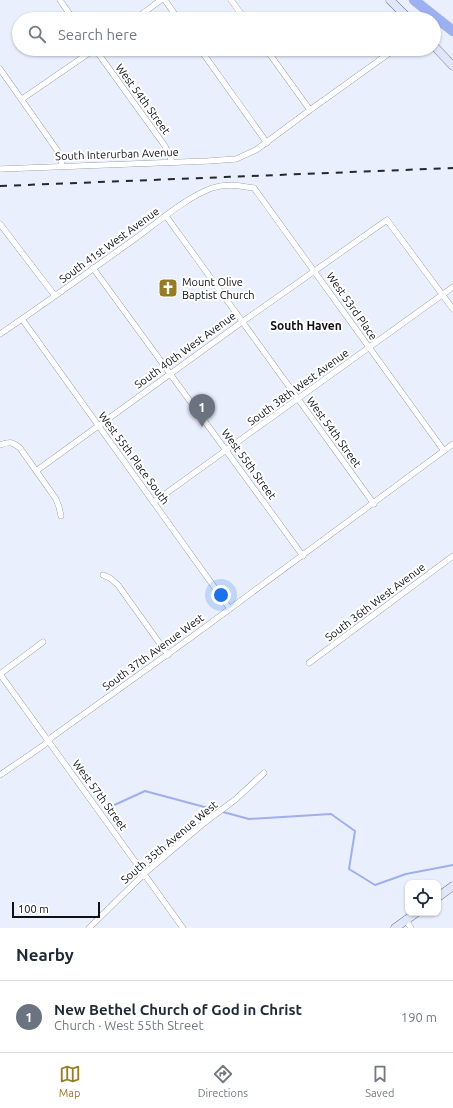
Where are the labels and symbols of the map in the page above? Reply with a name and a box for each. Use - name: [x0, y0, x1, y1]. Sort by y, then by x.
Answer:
- street label: West 54th Street: [113, 62, 173, 137]
- street label: South Interurban Avenue: [55, 146, 179, 162]
- street label: South 41st West Avenue: [57, 205, 161, 285]
- street label: West 53rd Place: [324, 270, 380, 342]
- place label: Mount Olive Baptist Church: [182, 276, 255, 301]
- church icon: Mount Olive Baptist Church: [157, 277, 179, 299]
- street label: South 40th West Avenue: [132, 309, 238, 391]
- district label: South Haven: [270, 319, 342, 332]
- street label: South 38th West Avenue: [245, 346, 351, 428]
- pin: 1: [189, 394, 215, 427]
- street label: West 54th Street: [304, 395, 364, 470]
- street label: West 55th Place South: [96, 410, 172, 506]
- street label: West 55th Street: [219, 427, 279, 502]
- street label: South 36th West Avenue: [323, 561, 427, 643]
- your location: [211, 585, 231, 605]
- street label: South 37th Avenue West: [100, 611, 206, 693]
- street label: West 57th Street: [70, 758, 130, 833]
- street label: South 35th Avenue West: [118, 798, 220, 886]
- scale bar: [12, 900, 100, 919]

